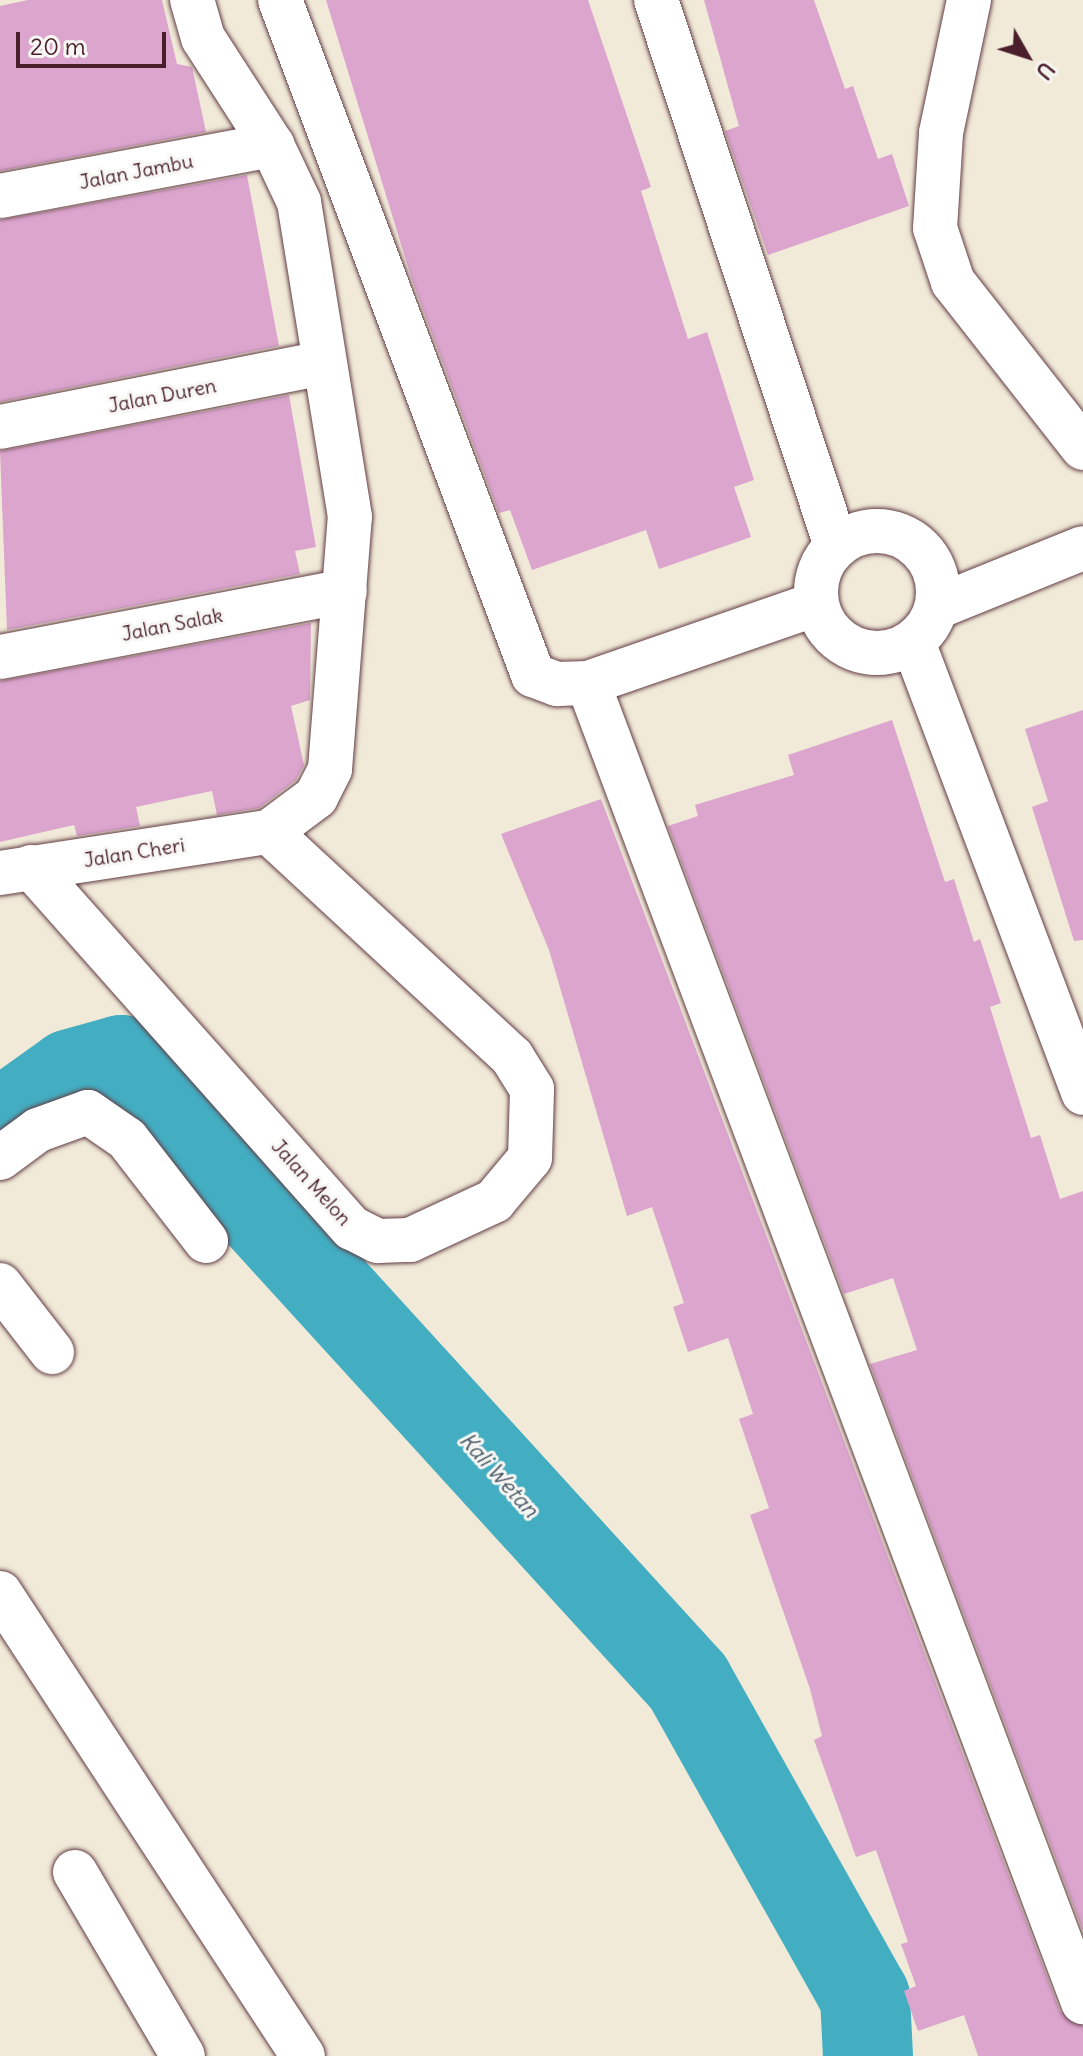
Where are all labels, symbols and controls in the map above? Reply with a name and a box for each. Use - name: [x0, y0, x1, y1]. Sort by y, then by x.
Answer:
- scale bar: [20, 16, 170, 66]
- north arrow: [987, 16, 1067, 96]
- text: 20 m: [30, 31, 86, 61]
- text: U: [1030, 56, 1061, 86]
- street label: Jalan Jambu: [77, 148, 195, 194]
- street label: Jalan Duren: [106, 373, 218, 417]
- street label: Jalan Salak: [119, 602, 225, 646]
- street label: Jalan Cheri: [82, 832, 186, 872]
- street label: Jalan Melon: [267, 1134, 357, 1230]
- water label: Kali Wetan: [454, 1427, 544, 1523]

